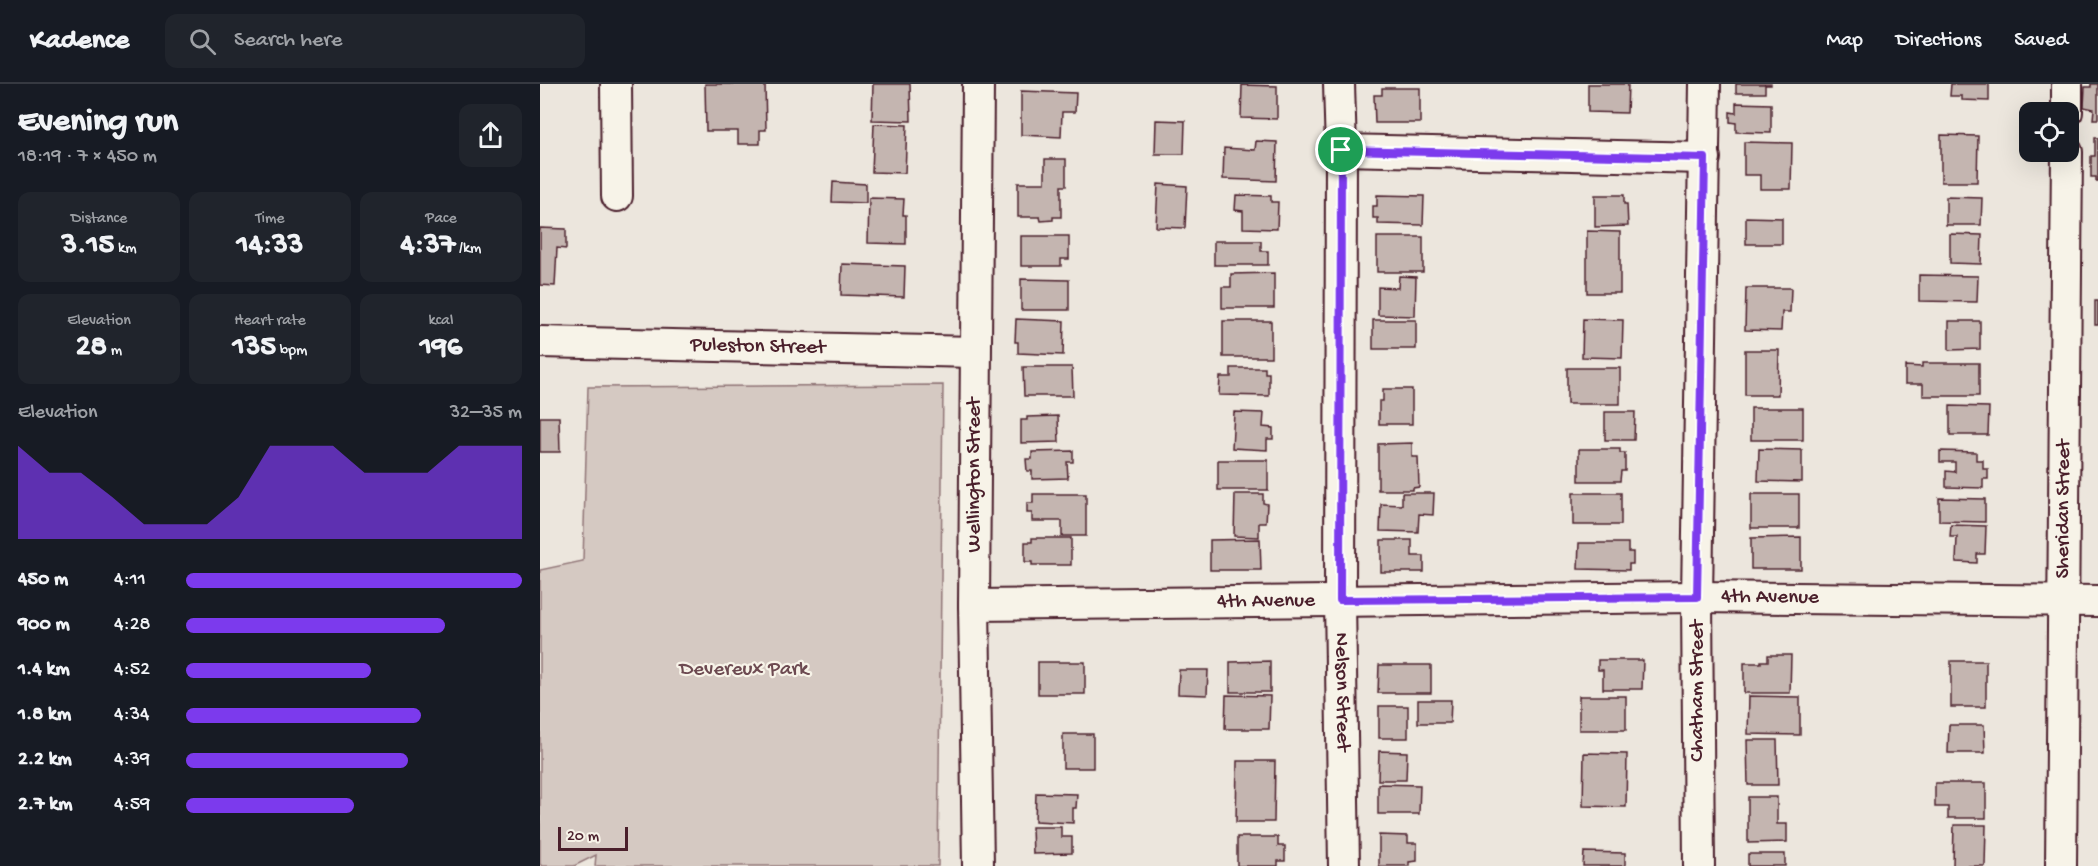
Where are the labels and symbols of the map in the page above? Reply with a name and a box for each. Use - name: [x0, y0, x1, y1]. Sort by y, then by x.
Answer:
- pin: [1315, 124, 1366, 175]
- street label: Puleston Street: [689, 333, 828, 361]
- street label: Wellington Street: [963, 395, 988, 552]
- street label: Sheridan Street: [2051, 437, 2077, 579]
- street label: 4th Avenue: [1721, 585, 1820, 611]
- street label: 4th Avenue: [1217, 589, 1316, 615]
- street label: Chatham Street: [1686, 618, 1711, 762]
- street label: Nelson Street: [1328, 632, 1355, 754]
- park label: Devereux Park: [678, 658, 811, 683]
- scale bar: [558, 824, 628, 852]

